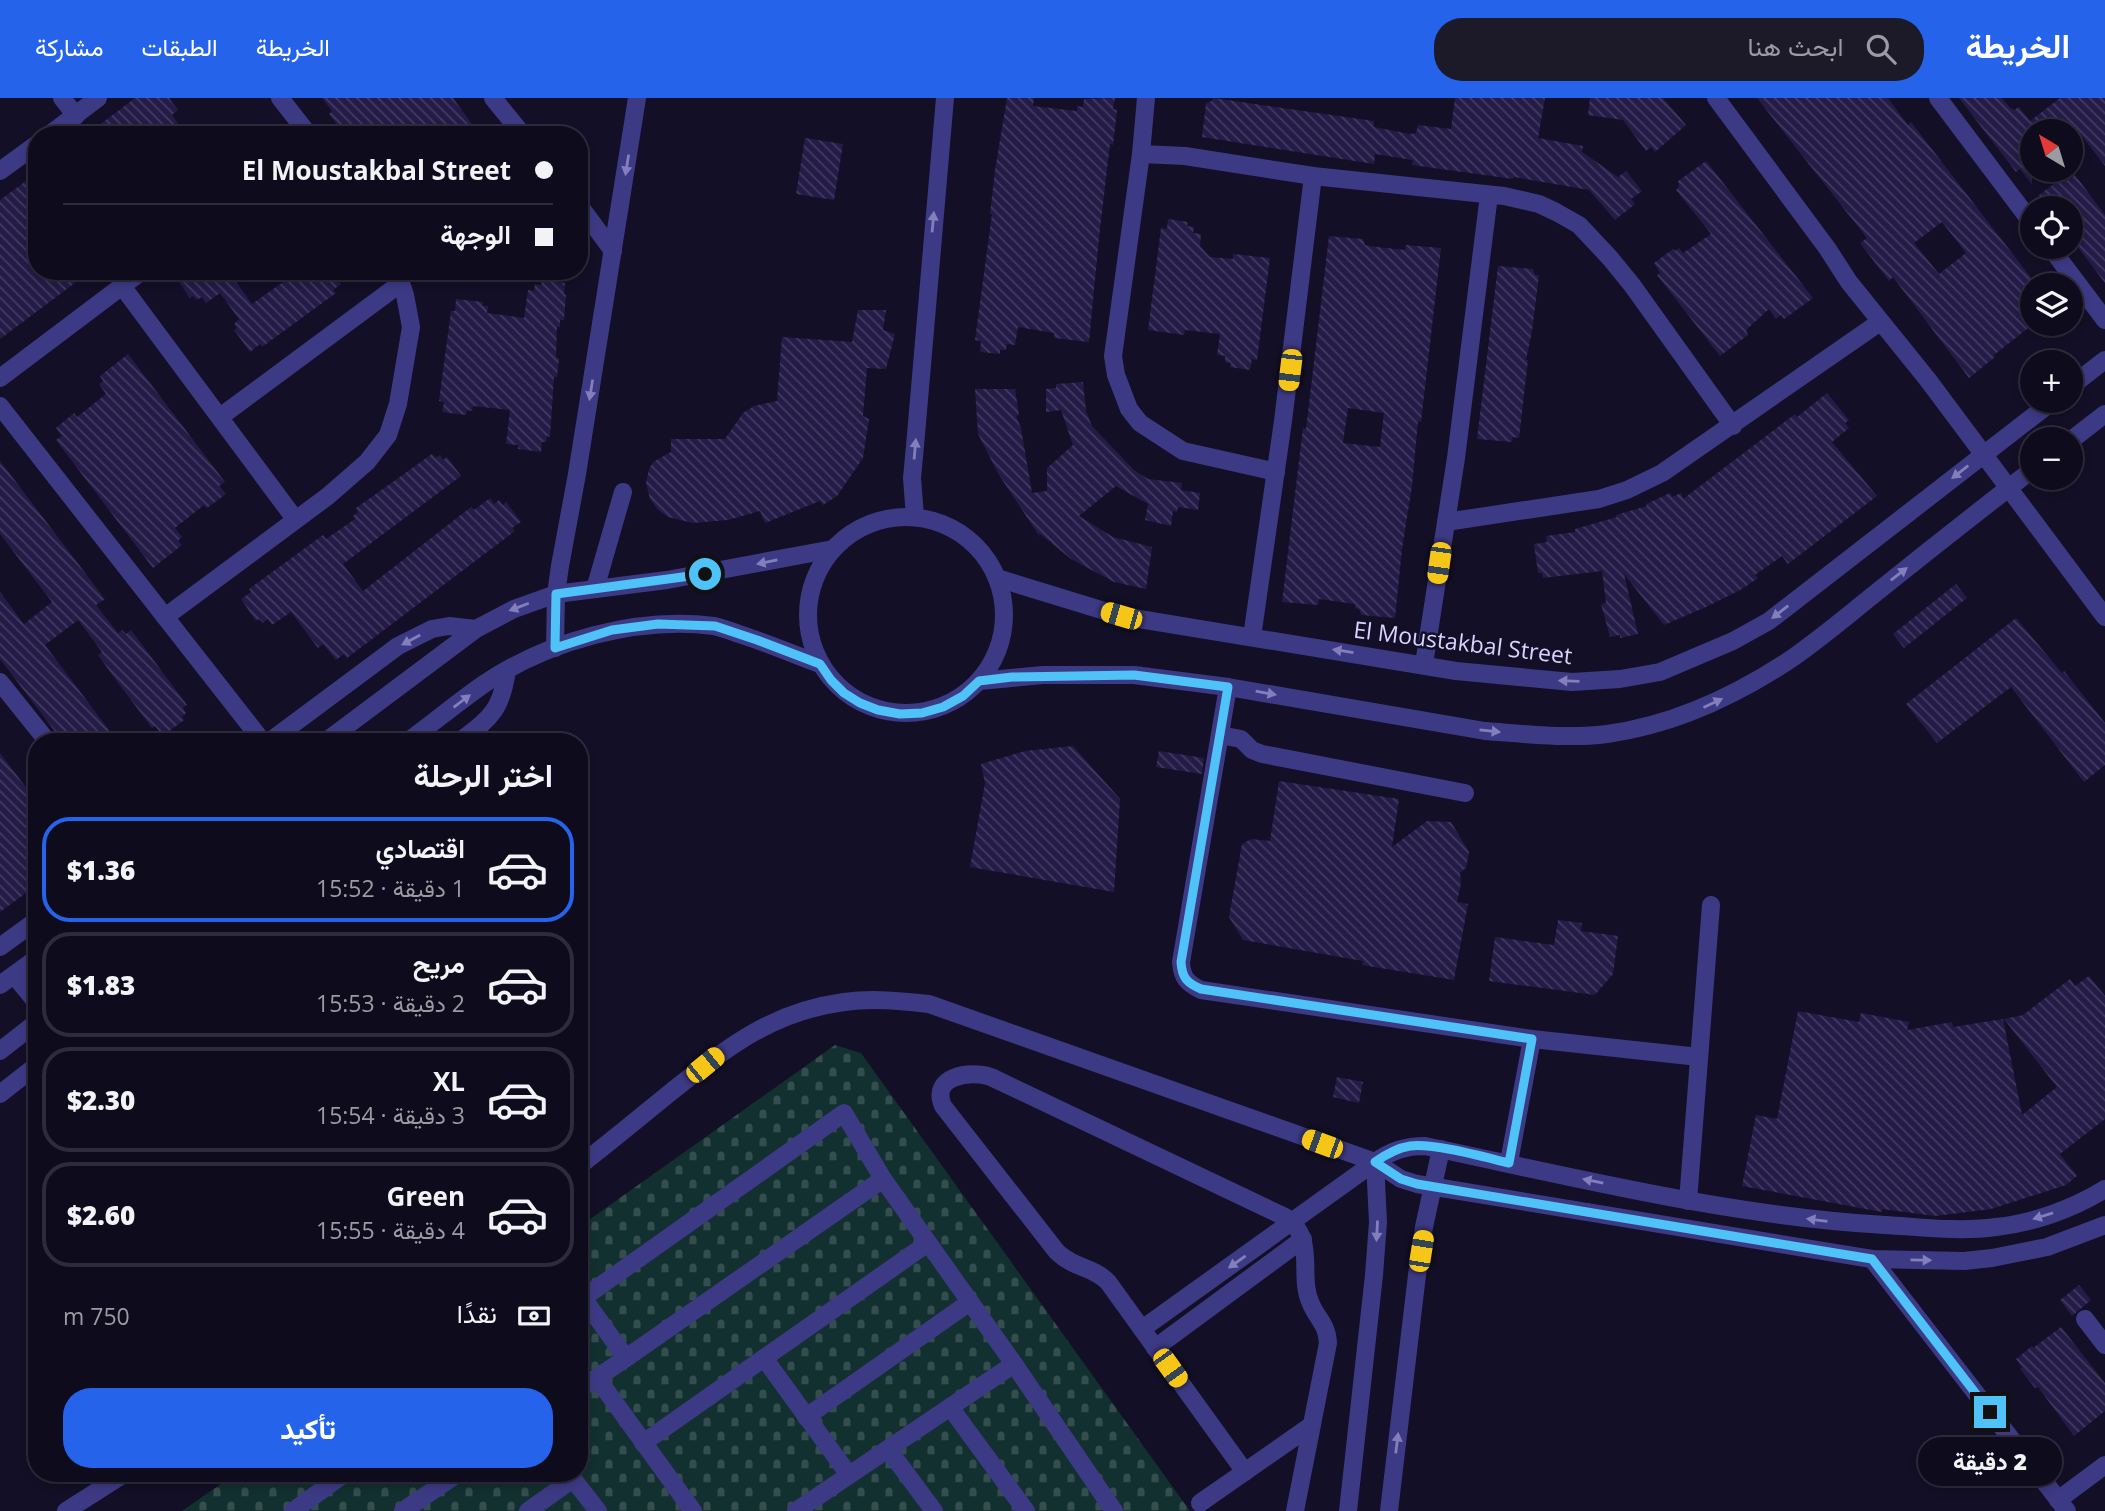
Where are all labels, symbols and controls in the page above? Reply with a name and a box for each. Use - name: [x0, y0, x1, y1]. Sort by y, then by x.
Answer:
- search box: [1434, 18, 1924, 81]
- text: الخريطة: [1966, 23, 2070, 68]
- text: ابحث هنا: [1748, 28, 1844, 64]
- text: مشاركة: [35, 30, 103, 63]
- text: الطبقات: [141, 30, 218, 63]
- text: الخريطة: [256, 30, 330, 63]
- icon: search: [1862, 30, 1900, 68]
- north arrow: [2020, 119, 2082, 182]
- map controls: [2020, 119, 2083, 490]
- text: El Moustakbal Street: [242, 152, 511, 188]
- one-way arrow: [621, 155, 632, 177]
- button: locate: [2020, 196, 2083, 259]
- one-way arrow: [928, 211, 939, 233]
- text: الوجهة: [440, 216, 511, 252]
- button: layers: [2020, 273, 2083, 336]
- car: [1278, 348, 1303, 392]
- button: +: [2020, 350, 2083, 413]
- one-way arrow: [585, 379, 596, 401]
- button: −: [2020, 427, 2083, 490]
- one-way arrow: [910, 438, 921, 460]
- one-way arrow: [1952, 465, 1970, 480]
- car: [1426, 541, 1453, 585]
- one-way arrow: [756, 557, 778, 568]
- route start: [689, 558, 721, 590]
- one-way arrow: [1891, 567, 1908, 582]
- car: [1098, 600, 1145, 632]
- one-way arrow: [509, 602, 530, 613]
- one-way arrow: [1772, 604, 1790, 619]
- street label: El Moustakbal Street: [1352, 613, 1574, 671]
- one-way arrow: [401, 634, 421, 645]
- one-way arrow: [1332, 645, 1354, 656]
- one-way arrow: [1557, 676, 1579, 687]
- one-way arrow: [1255, 688, 1277, 699]
- one-way arrow: [453, 694, 471, 708]
- one-way arrow: [1703, 697, 1723, 709]
- one-way arrow: [1480, 726, 1502, 737]
- text: اختر الرحلة: [413, 753, 553, 796]
- text: اقتصادي: [376, 830, 465, 866]
- icon: car: [486, 838, 549, 901]
- text: $1.36: [67, 852, 135, 888]
- text: 1 دقيقة · 15:52: [316, 872, 465, 904]
- text: مريح: [413, 945, 465, 981]
- icon: car: [486, 953, 549, 1016]
- text: $1.83: [67, 967, 135, 1003]
- text: 2 دقيقة · 15:53: [316, 987, 465, 1019]
- car: [683, 1044, 728, 1086]
- text: XL: [433, 1063, 465, 1099]
- icon: car: [486, 1068, 549, 1131]
- text: $2.30: [67, 1082, 135, 1118]
- text: 3 دقيقة · 15:54: [316, 1099, 465, 1131]
- car: [1299, 1127, 1346, 1161]
- one-way arrow: [1582, 1175, 1604, 1186]
- text: Green: [387, 1178, 465, 1214]
- icon: car: [486, 1183, 549, 1246]
- text: $2.60: [67, 1197, 135, 1233]
- one-way arrow: [2032, 1212, 2053, 1222]
- text: 4 دقيقة · 15:55: [316, 1214, 465, 1246]
- one-way arrow: [1806, 1215, 1828, 1226]
- one-way arrow: [1371, 1220, 1382, 1242]
- car: [1408, 1229, 1435, 1273]
- one-way arrow: [1228, 1255, 1246, 1269]
- one-way arrow: [1910, 1255, 1932, 1266]
- text: نقدًا: [457, 1295, 497, 1331]
- icon: cash: [515, 1297, 553, 1335]
- text: 750 m: [63, 1300, 130, 1332]
- car: [1150, 1345, 1191, 1391]
- button: تأكيد: [63, 1388, 553, 1468]
- route end: [1974, 1396, 2006, 1428]
- one-way arrow: [1392, 1432, 1403, 1454]
- callout: 2 دقيقة: [1918, 1436, 2062, 1486]
- text: 2 دقيقة: [1953, 1445, 2027, 1477]

